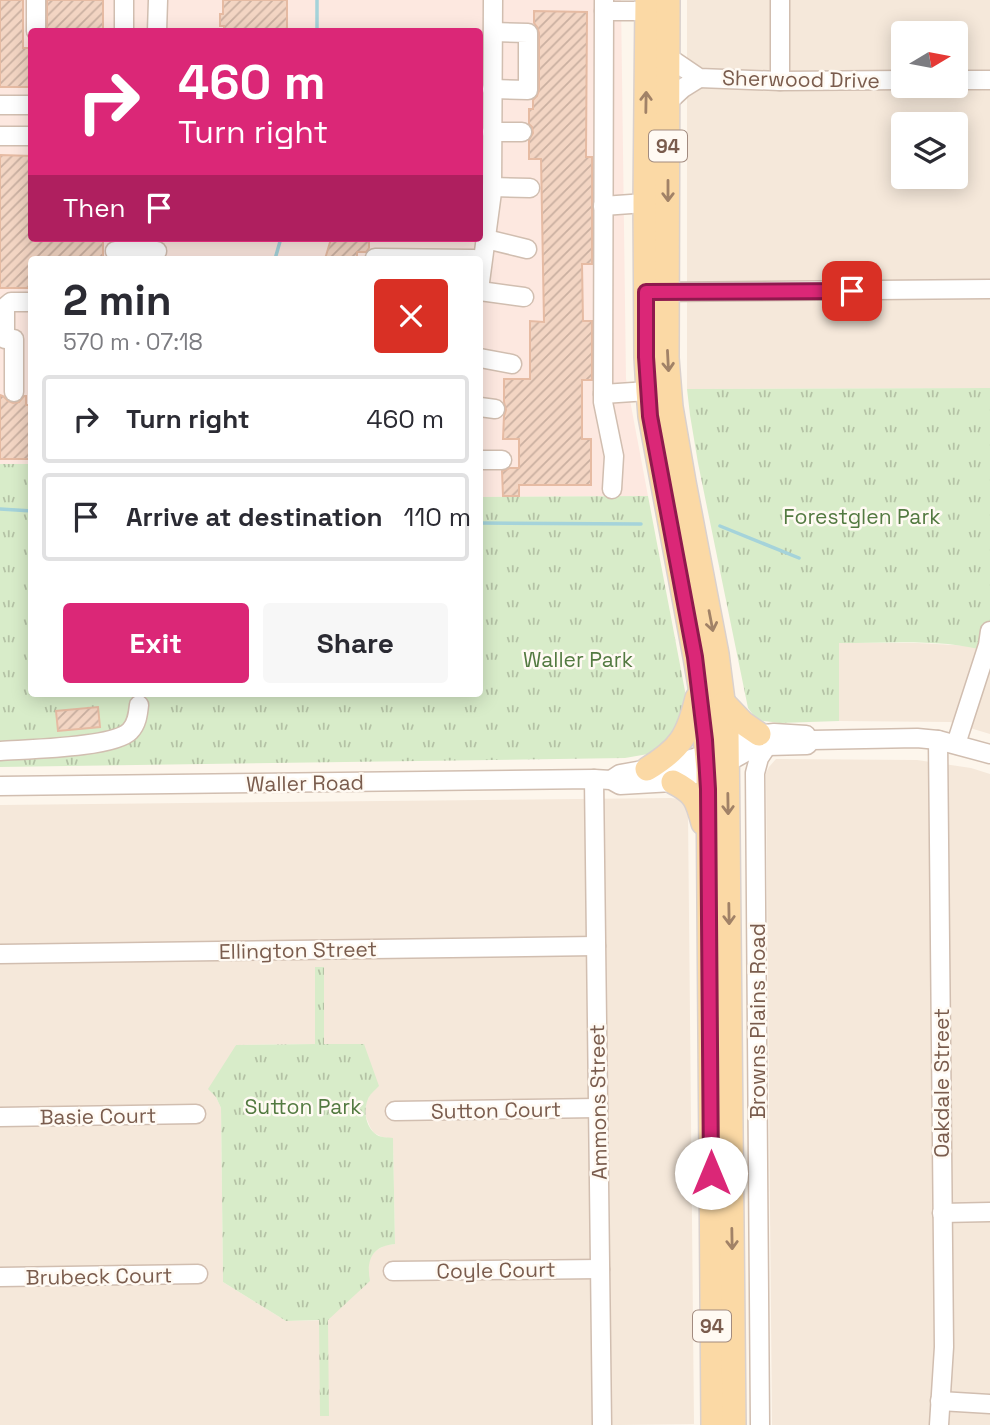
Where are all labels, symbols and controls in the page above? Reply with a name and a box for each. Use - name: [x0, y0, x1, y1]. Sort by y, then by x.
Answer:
- north arrow: [891, 21, 968, 98]
- map controls: [891, 21, 968, 189]
- text: 460 m: [178, 51, 326, 113]
- icon: right: [63, 56, 154, 147]
- street label: Sherwood Drive: [722, 64, 880, 94]
- one-way arrow: [639, 90, 653, 113]
- text: Turn right: [178, 112, 328, 152]
- button: layers: [891, 112, 968, 189]
- road number: 94: [649, 130, 687, 162]
- one-way arrow: [661, 179, 675, 202]
- icon: arrive: [140, 189, 178, 227]
- text: Then: [63, 191, 126, 225]
- pin: [822, 261, 882, 321]
- icon: arrive: [833, 272, 871, 310]
- text: 2 min: [63, 274, 172, 327]
- button: close: [374, 279, 448, 353]
- text: 570 m · 07:18: [63, 327, 203, 357]
- one-way arrow: [662, 349, 675, 372]
- icon: right: [67, 400, 105, 438]
- text: Turn right: [126, 402, 250, 436]
- text: 460 m: [366, 402, 444, 436]
- icon: arrive: [67, 498, 105, 536]
- text: Arrive at destination: [126, 500, 383, 534]
- text: 110 m: [404, 500, 471, 534]
- park label: Forestglen Park: [783, 503, 941, 530]
- button: Exit: [63, 603, 249, 683]
- button: Share: [263, 603, 448, 683]
- one-way arrow: [704, 609, 718, 632]
- park label: Waller Park: [523, 646, 633, 673]
- street label: Waller Road: [246, 768, 364, 798]
- one-way arrow: [721, 792, 735, 815]
- one-way arrow: [722, 902, 736, 925]
- street label: Browns Plains Road: [744, 923, 771, 1119]
- street label: Ellington Street: [219, 935, 377, 965]
- street label: Oakdale Street: [928, 1008, 955, 1158]
- street label: Ammons Street: [583, 1024, 613, 1180]
- park label: Sutton Park: [244, 1093, 362, 1120]
- street label: Sutton Court: [431, 1095, 561, 1125]
- street label: Basie Court: [39, 1101, 157, 1131]
- position arrow: [674, 1136, 748, 1210]
- one-way arrow: [725, 1227, 739, 1250]
- street label: Coyle Court: [436, 1255, 556, 1285]
- street label: Brubeck Court: [25, 1261, 173, 1291]
- road number: 94: [693, 1310, 731, 1342]

